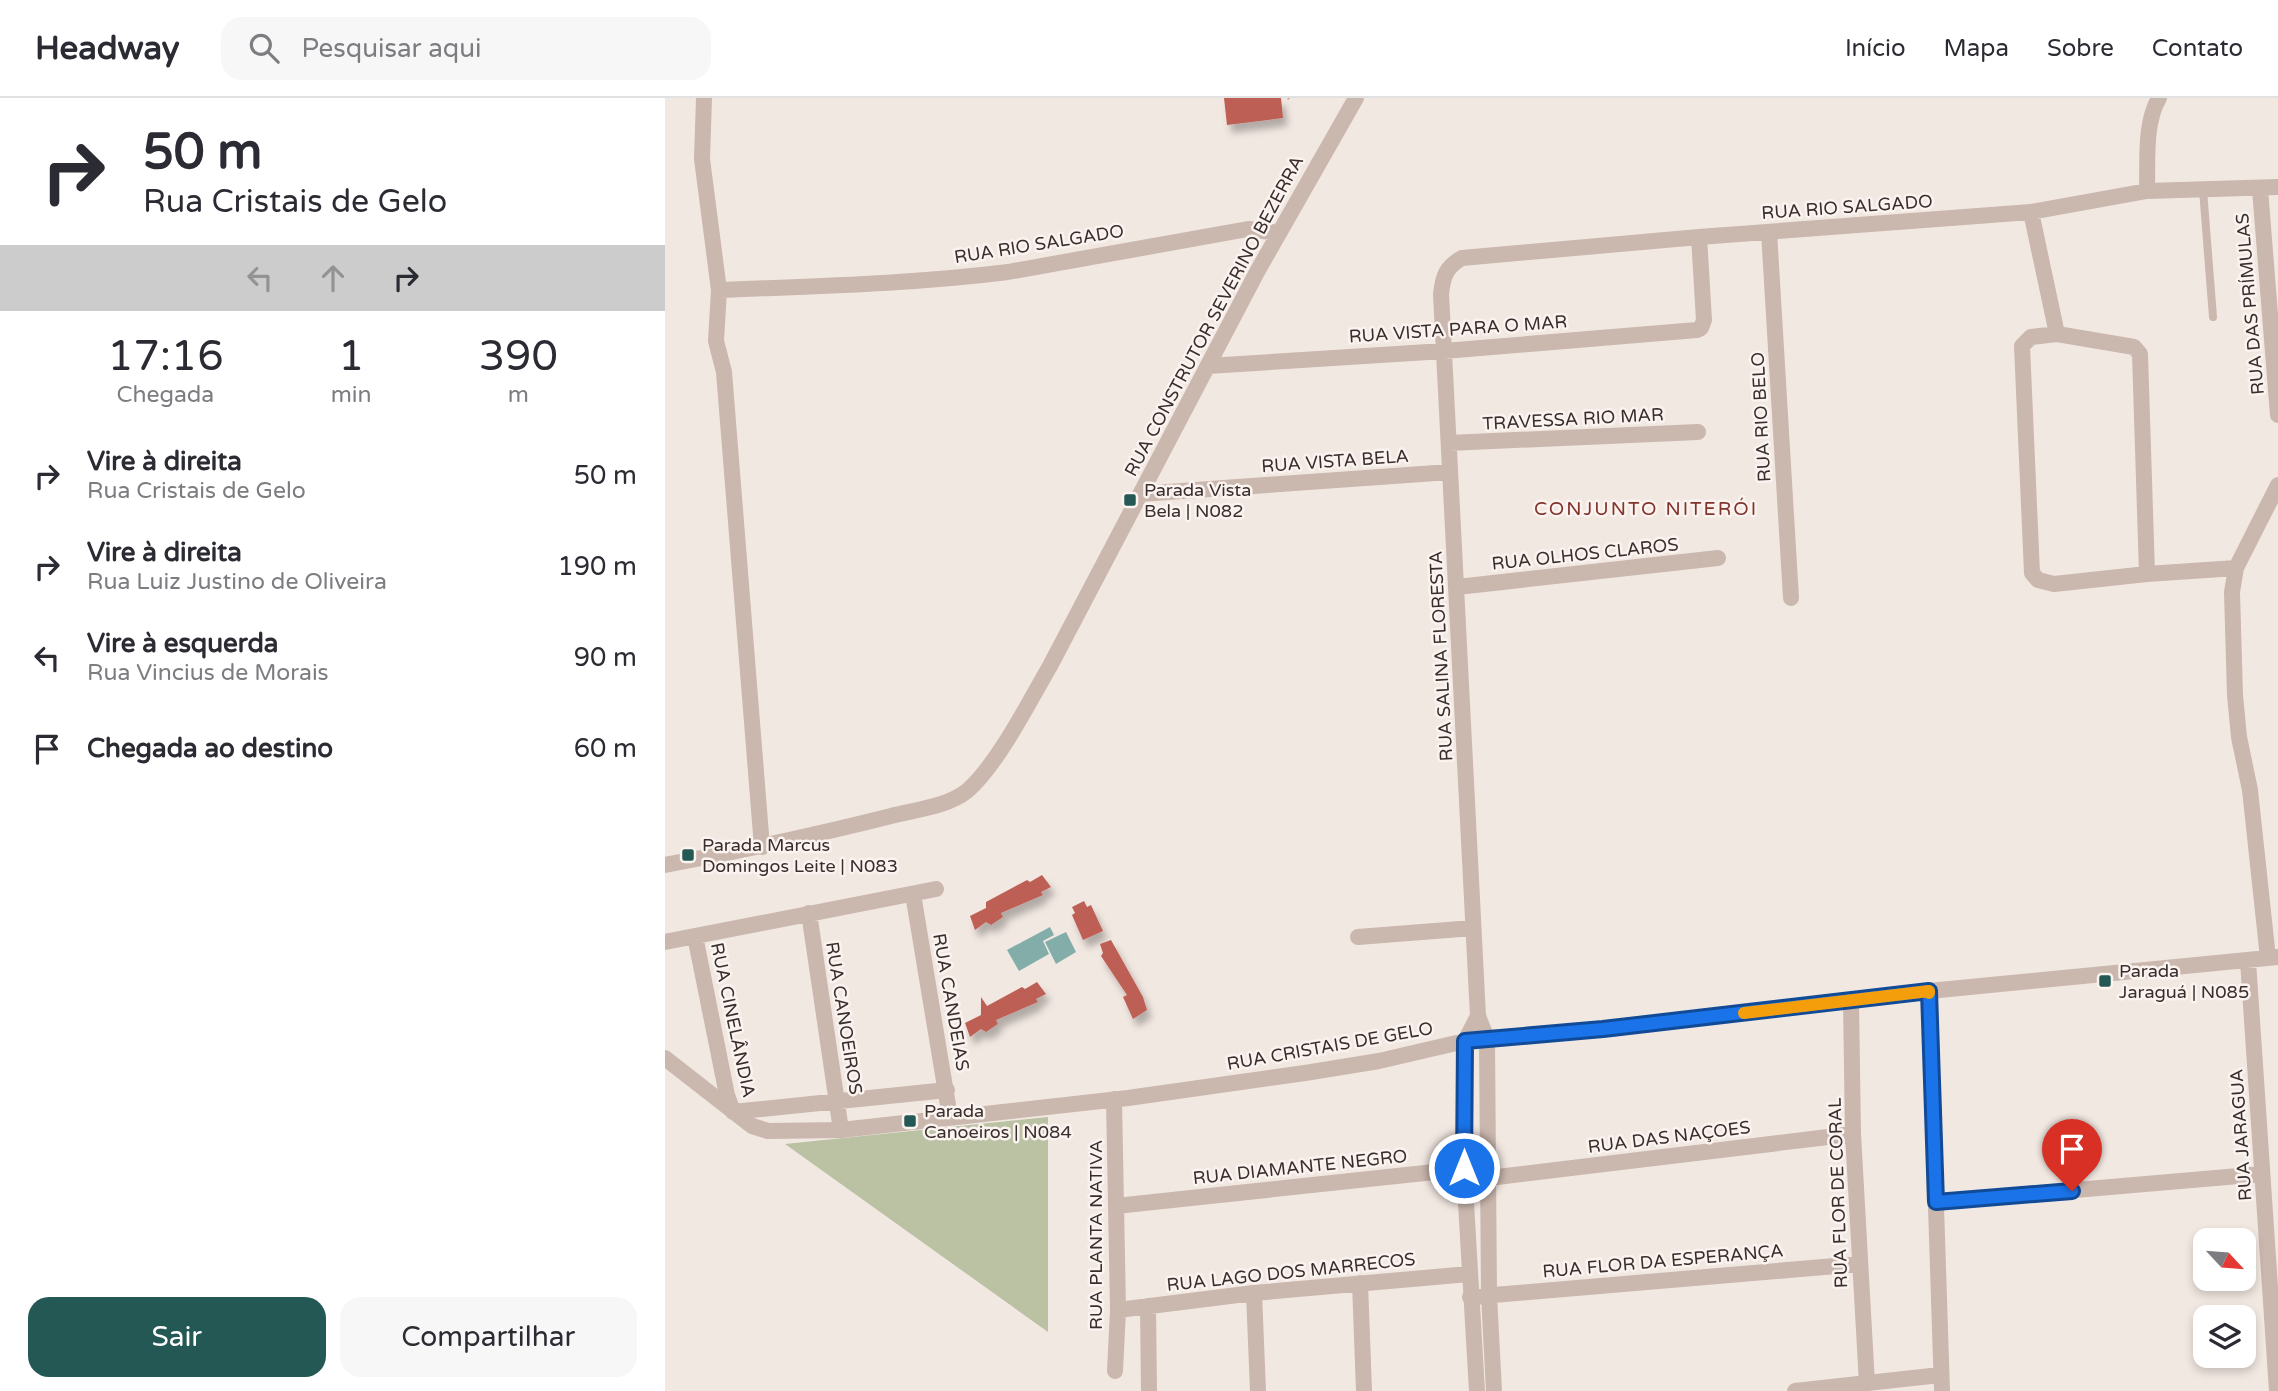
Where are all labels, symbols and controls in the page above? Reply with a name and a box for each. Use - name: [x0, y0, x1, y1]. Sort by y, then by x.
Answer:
- search box: [221, 17, 711, 80]
- text: Headway: [35, 29, 179, 68]
- icon: search: [245, 29, 283, 67]
- text: Pesquisar aqui: [301, 33, 482, 64]
- text: Início: [1845, 34, 1906, 63]
- text: Mapa: [1944, 34, 2009, 63]
- text: Sobre: [2047, 34, 2114, 63]
- text: Contato: [2152, 34, 2243, 63]
- text: 50 m: [143, 123, 262, 182]
- icon: right: [28, 126, 119, 217]
- street label: RUA CONSTRUTOR SEVERINO BEZERRA: [1120, 152, 1308, 480]
- text: Rua Cristais de Gelo: [143, 183, 447, 221]
- street label: RUA RIO SALGADO: [1761, 190, 1933, 224]
- street label: RUA DAS PRÍMULAS: [2231, 212, 2269, 396]
- street label: RUA RIO SALGADO: [953, 220, 1125, 268]
- icon: left: [241, 259, 279, 297]
- icon: ahead: [314, 259, 352, 297]
- icon: right: [387, 259, 425, 297]
- street label: RUA VISTA PARA O MAR: [1348, 310, 1568, 348]
- text: 17:16: [107, 331, 224, 382]
- text: 1: [338, 331, 364, 382]
- text: 390: [479, 331, 558, 382]
- street label: RUA RIO BELO: [1747, 351, 1775, 483]
- text: Chegada: [116, 381, 214, 409]
- text: min: [331, 381, 372, 409]
- text: m: [508, 381, 529, 409]
- street label: TRAVESSA RIO MAR: [1482, 403, 1664, 435]
- street label: RUA VISTA BELA: [1261, 445, 1409, 477]
- text: Vire à direita: [87, 446, 242, 477]
- icon: right: [28, 457, 66, 495]
- text: 50 m: [574, 460, 637, 491]
- text: Rua Cristais de Gelo: [87, 477, 306, 505]
- place label: Parada Vista Bela | N082: [1144, 479, 1251, 522]
- marker: Parada Vista Bela | N082: [1122, 492, 1138, 508]
- district label: CONJUNTO NITERÓI: [1534, 497, 1758, 520]
- street label: RUA OLHOS CLAROS: [1491, 533, 1679, 575]
- text: Vire à direita: [87, 537, 242, 568]
- icon: right: [28, 548, 66, 586]
- street label: RUA SALINA FLORESTA: [1425, 550, 1457, 762]
- text: 190 m: [557, 551, 637, 582]
- text: Rua Luiz Justino de Oliveira: [87, 568, 387, 596]
- text: Vire à esquerda: [87, 628, 278, 659]
- icon: left: [28, 639, 66, 677]
- text: 90 m: [574, 642, 637, 673]
- text: Rua Vincius de Morais: [87, 659, 329, 687]
- icon: arrive: [28, 730, 66, 768]
- text: Chegada ao destino: [87, 733, 333, 764]
- text: 60 m: [574, 733, 637, 764]
- place label: Parada Marcus Domingos Leite | N083: [702, 834, 898, 877]
- marker: Parada Marcus Domingos Leite | N083: [680, 847, 696, 863]
- street label: RUA CANDEIAS: [928, 932, 974, 1072]
- street label: RUA CANOEIROS: [821, 940, 867, 1096]
- street label: RUA CINELÂNDIA: [706, 941, 760, 1099]
- place label: Parada Jaraguá | N085: [2119, 960, 2249, 1003]
- marker: Parada Jaraguá | N085: [2097, 973, 2113, 989]
- street label: RUA CRISTAIS DE GELO: [1225, 1017, 1435, 1075]
- street label: RUA JARAGUA: [2225, 1068, 2257, 1202]
- street label: RUA FLOR DE CORAL: [1824, 1097, 1852, 1289]
- place label: Parada Canoeiros | N084: [924, 1100, 1072, 1143]
- marker: Parada Canoeiros | N084: [902, 1113, 918, 1129]
- street label: RUA DAS NAÇOES: [1586, 1116, 1752, 1158]
- pin: [2042, 1119, 2102, 1191]
- icon: arrive: [2053, 1130, 2091, 1168]
- position arrow: [1427, 1131, 1501, 1205]
- street label: RUA PLANTA NATIVA: [1085, 1140, 1107, 1330]
- street label: RUA DIAMANTE NEGRO: [1192, 1145, 1408, 1189]
- north arrow: [2193, 1228, 2256, 1292]
- map controls: [2193, 1228, 2256, 1368]
- street label: RUA FLOR DA ESPERANÇA: [1542, 1240, 1784, 1282]
- street label: RUA LAGO DOS MARRECOS: [1166, 1248, 1416, 1296]
- button: Sair: [28, 1297, 326, 1377]
- button: Compartilhar: [340, 1297, 637, 1377]
- button: layers: [2193, 1305, 2256, 1368]

